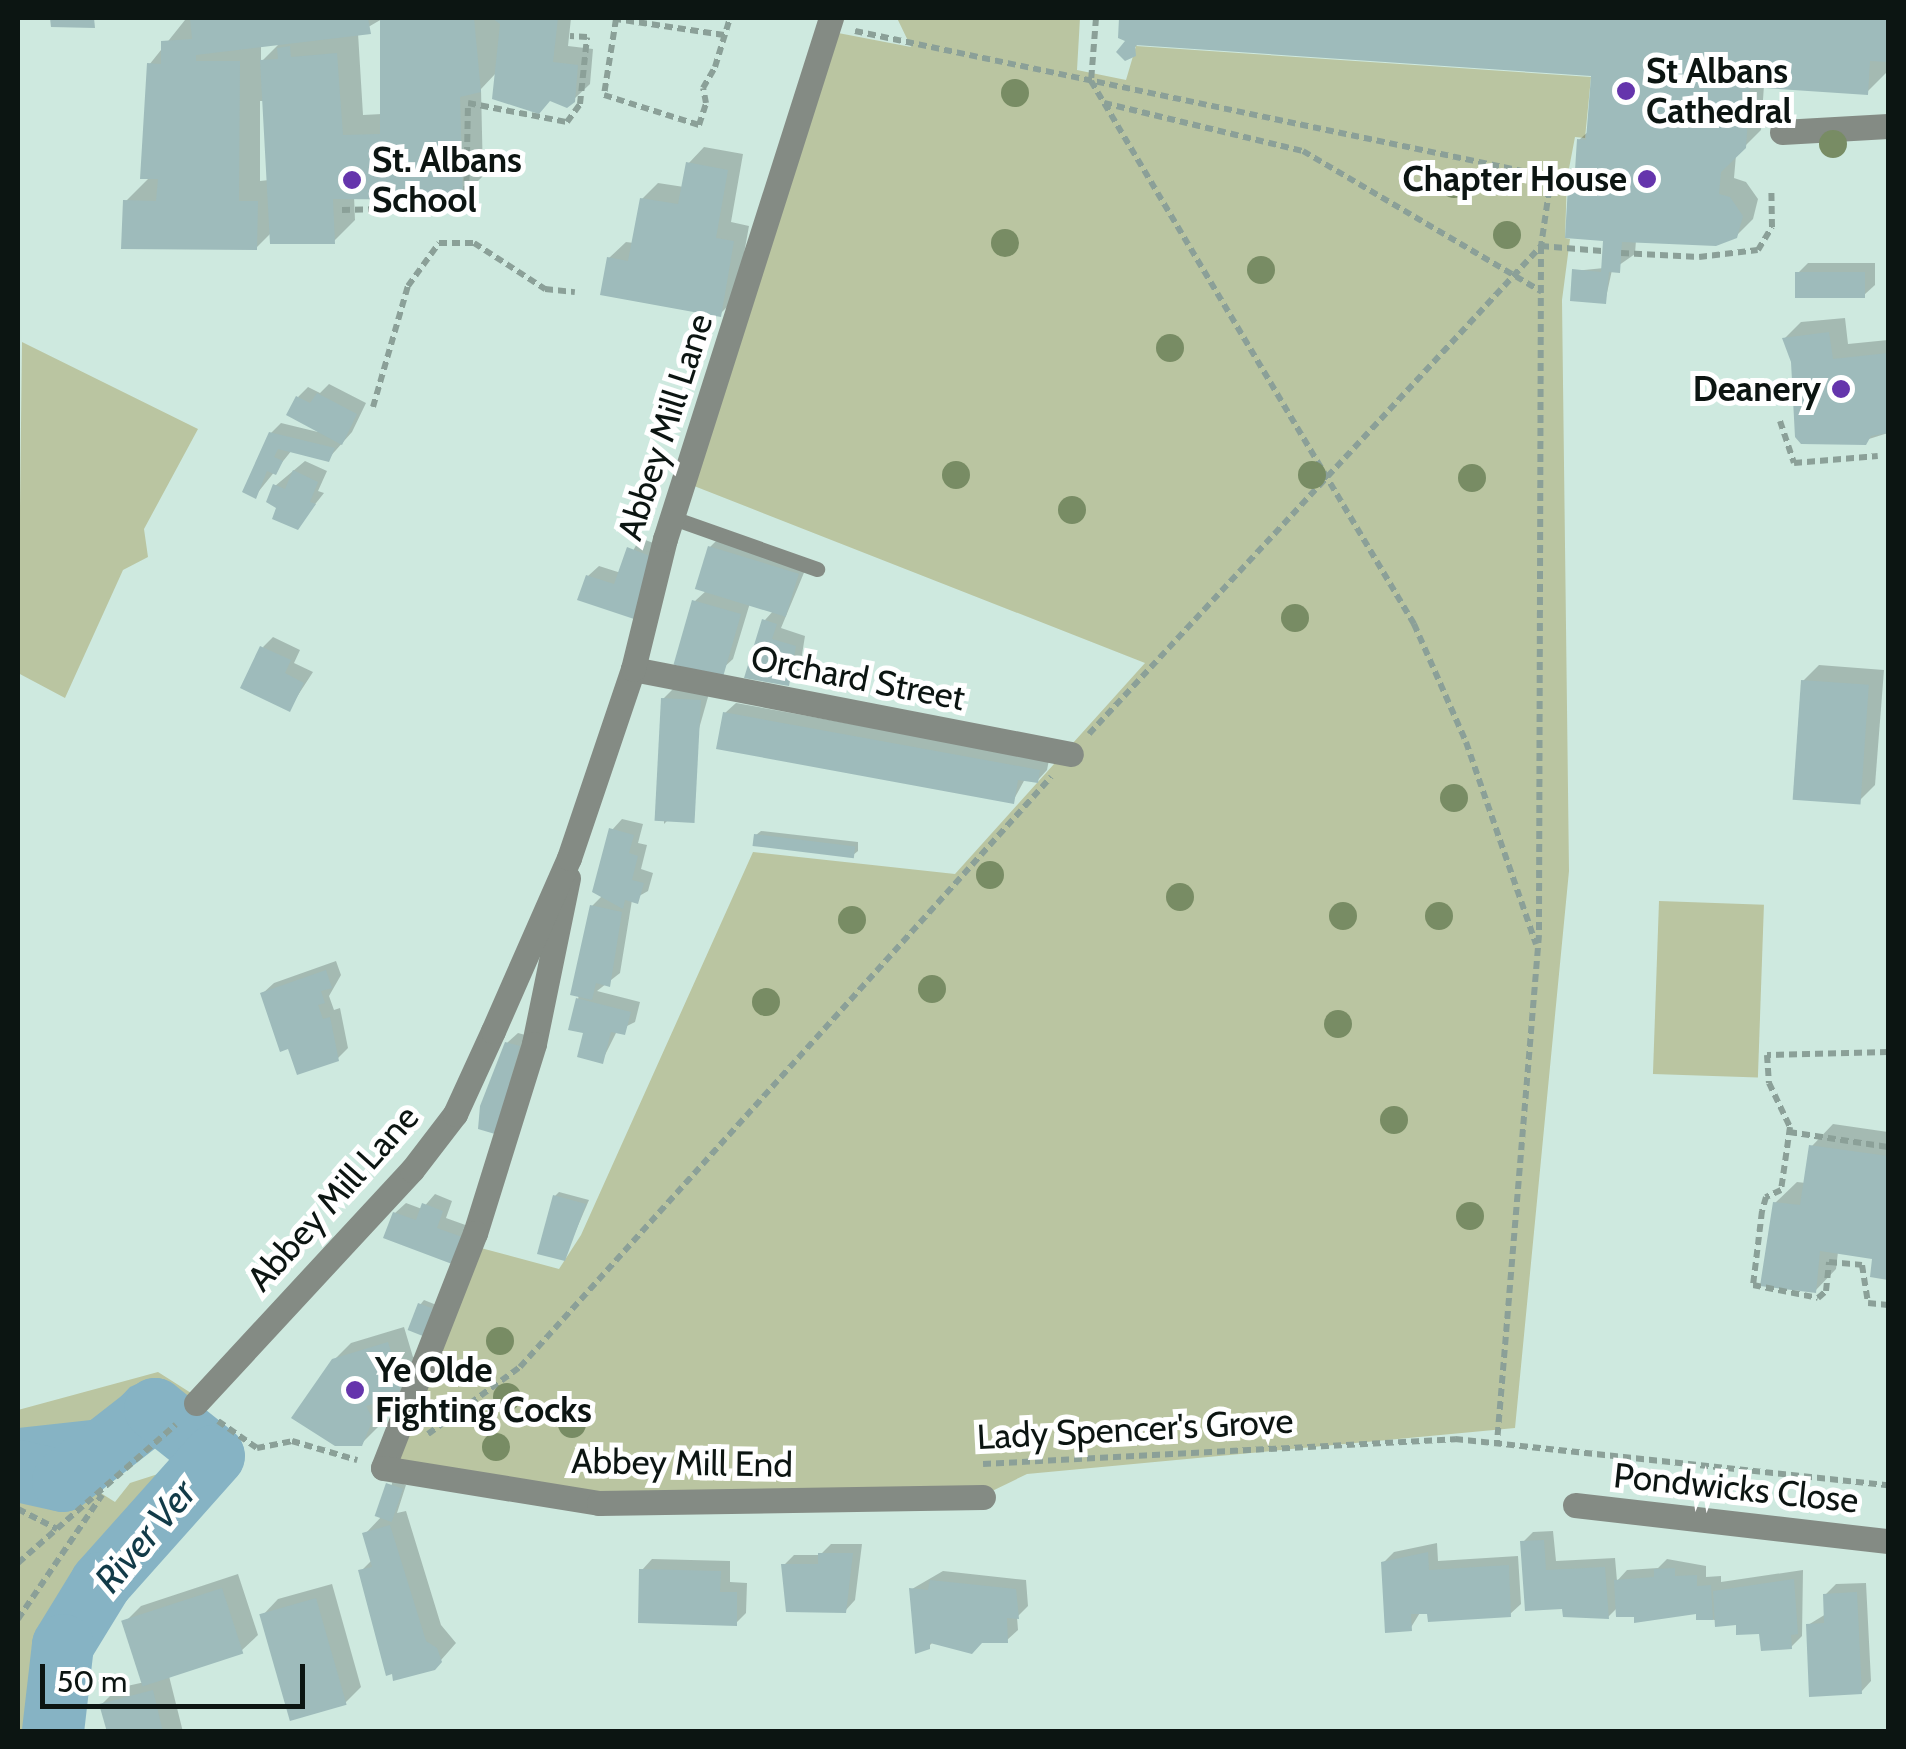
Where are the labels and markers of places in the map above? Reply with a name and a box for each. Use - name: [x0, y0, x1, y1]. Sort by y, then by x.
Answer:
- place label: St Albans Cathedral: [1646, 50, 1792, 132]
- marker: St Albans Cathedral: [1615, 80, 1637, 102]
- place label: St. Albans School: [372, 139, 522, 221]
- place label: Chapter House: [1403, 158, 1627, 200]
- marker: Chapter House: [1636, 168, 1658, 190]
- marker: St. Albans School: [341, 169, 363, 191]
- place label: Deanery: [1693, 368, 1821, 410]
- marker: Deanery: [1830, 378, 1852, 400]
- place label: Ye Olde Fighting Cocks: [375, 1349, 592, 1431]
- marker: Ye Olde Fighting Cocks: [344, 1379, 366, 1401]

